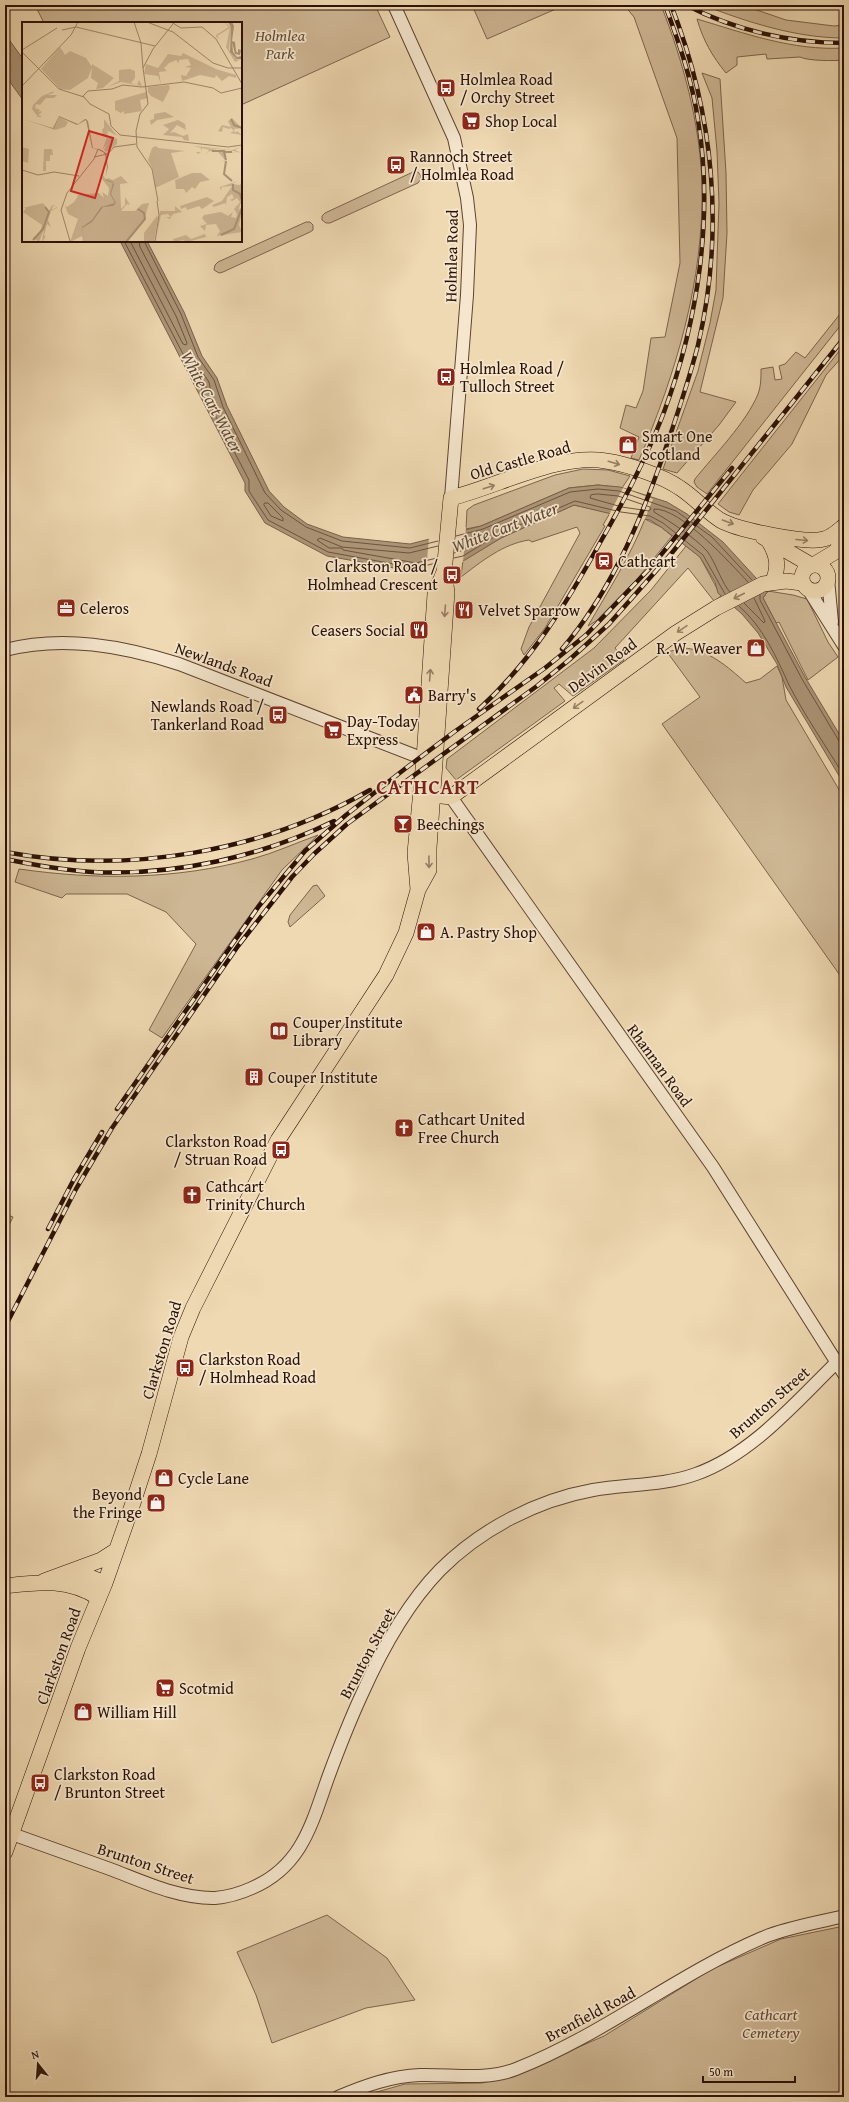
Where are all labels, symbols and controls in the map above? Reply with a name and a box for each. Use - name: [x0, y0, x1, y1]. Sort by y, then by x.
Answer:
- inset map: [22, 22, 242, 242]
- park label: Holmlea Park: [254, 23, 306, 65]
- place label: Holmlea Road / Orchy Street: [460, 67, 555, 109]
- bus stop icon: Holmlea Road / Orchy Street: [435, 77, 457, 99]
- place label: Shop Local: [485, 109, 558, 133]
- supermarket icon: Shop Local: [460, 110, 482, 132]
- place label: Rannoch Street / Holmlea Road: [410, 144, 514, 186]
- bus stop icon: Rannoch Street / Holmlea Road: [385, 154, 407, 176]
- street label: Holmlea Road: [438, 209, 464, 303]
- water label: White Cart Water: [175, 346, 250, 458]
- place label: Holmlea Road / Tulloch Street: [460, 356, 564, 398]
- bus stop icon: Holmlea Road / Tulloch Street: [435, 366, 457, 388]
- place label: Smart One Scotland: [642, 424, 712, 466]
- street label: Old Castle Road: [467, 434, 574, 486]
- shop icon: Smart One Scotland: [617, 434, 639, 456]
- one-way arrow: [607, 460, 620, 467]
- one-way arrow: [482, 483, 495, 490]
- water label: White Cart Water: [448, 495, 562, 558]
- one-way arrow: [721, 519, 733, 527]
- one-way arrow: [795, 536, 808, 544]
- place label: Cathcart: [618, 549, 676, 573]
- station icon: Cathcart: [593, 550, 615, 572]
- place label: Clarkston Road / Holmhead Crescent: [307, 554, 438, 596]
- bus stop icon: Clarkston Road / Holmhead Crescent: [441, 564, 463, 586]
- one-way arrow: [733, 593, 745, 600]
- place label: Celeros: [80, 596, 129, 620]
- office icon: Celeros: [55, 597, 77, 619]
- place label: Velvet Sparrow: [478, 598, 581, 622]
- restaurant icon: Velvet Sparrow: [453, 599, 475, 621]
- one-way arrow: [442, 604, 449, 617]
- place label: Ceasers Social: [311, 618, 406, 642]
- restaurant icon: Ceasers Social: [408, 619, 430, 641]
- one-way arrow: [677, 625, 688, 633]
- street label: Delvin Road: [563, 631, 642, 698]
- street label: Newlands Road: [172, 635, 277, 693]
- place label: R. W. Weaver: [656, 636, 742, 660]
- shop icon: R. W. Weaver: [745, 637, 767, 659]
- one-way arrow: [426, 669, 433, 682]
- place label: Barry's: [428, 683, 476, 707]
- public building icon: Barry's: [403, 684, 425, 706]
- place label: Newlands Road / Tankerland Road: [151, 694, 264, 736]
- one-way arrow: [572, 701, 583, 710]
- bus stop icon: Newlands Road / Tankerland Road: [267, 704, 289, 726]
- place label: Day-Today Express: [347, 709, 418, 751]
- supermarket icon: Day-Today Express: [322, 719, 344, 741]
- district label: CATHCART: [376, 772, 480, 801]
- place label: Beechings: [417, 812, 485, 836]
- bar icon: Beechings: [392, 813, 414, 835]
- one-way arrow: [425, 855, 433, 868]
- place label: A. Pastry Shop: [440, 920, 537, 944]
- shop icon: A. Pastry Shop: [415, 921, 437, 943]
- place label: Couper Institute Library: [293, 1010, 403, 1052]
- street label: Rhannan Road: [622, 1019, 699, 1112]
- library icon: Couper Institute Library: [268, 1020, 290, 1042]
- place label: Couper Institute: [268, 1065, 378, 1089]
- building icon: Couper Institute: [243, 1066, 265, 1088]
- place label: Cathcart United Free Church: [418, 1107, 525, 1149]
- church icon: Cathcart United Free Church: [393, 1117, 415, 1139]
- place label: Clarkston Road / Struan Road: [165, 1129, 267, 1171]
- bus stop icon: Clarkston Road / Struan Road: [270, 1139, 292, 1161]
- place label: Cathcart Trinity Church: [206, 1174, 305, 1216]
- church icon: Cathcart Trinity Church: [181, 1184, 203, 1206]
- street label: Clarkston Road: [135, 1297, 187, 1402]
- place label: Clarkston Road / Holmhead Road: [199, 1347, 316, 1389]
- bus stop icon: Clarkston Road / Holmhead Road: [174, 1357, 196, 1379]
- street label: Brunton Street: [723, 1360, 815, 1444]
- place label: Cycle Lane: [178, 1466, 249, 1490]
- shop icon: Cycle Lane: [153, 1467, 175, 1489]
- place label: Beyond the Fringe: [73, 1482, 142, 1524]
- shop icon: Beyond the Fringe: [145, 1492, 167, 1514]
- street label: Brunton Street: [333, 1603, 401, 1703]
- street label: Clarkston Road: [29, 1604, 87, 1708]
- place label: Scotmid: [179, 1676, 234, 1700]
- supermarket icon: Scotmid: [154, 1677, 176, 1699]
- place label: William Hill: [97, 1700, 177, 1724]
- shop icon: William Hill: [72, 1701, 94, 1723]
- place label: Clarkston Road / Brunton Street: [54, 1762, 166, 1804]
- bus stop icon: Clarkston Road / Brunton Street: [29, 1772, 51, 1794]
- street label: Brunton Street: [95, 1836, 198, 1890]
- street label: Brenfield Road: [541, 1980, 640, 2048]
- park label: Cathcart Cemetery: [742, 2002, 800, 2044]
- north arrow: [18, 2044, 58, 2084]
- text: N: [29, 2046, 42, 2063]
- scale bar: [703, 2058, 795, 2084]
- text: 50 m: [709, 2063, 733, 2080]

